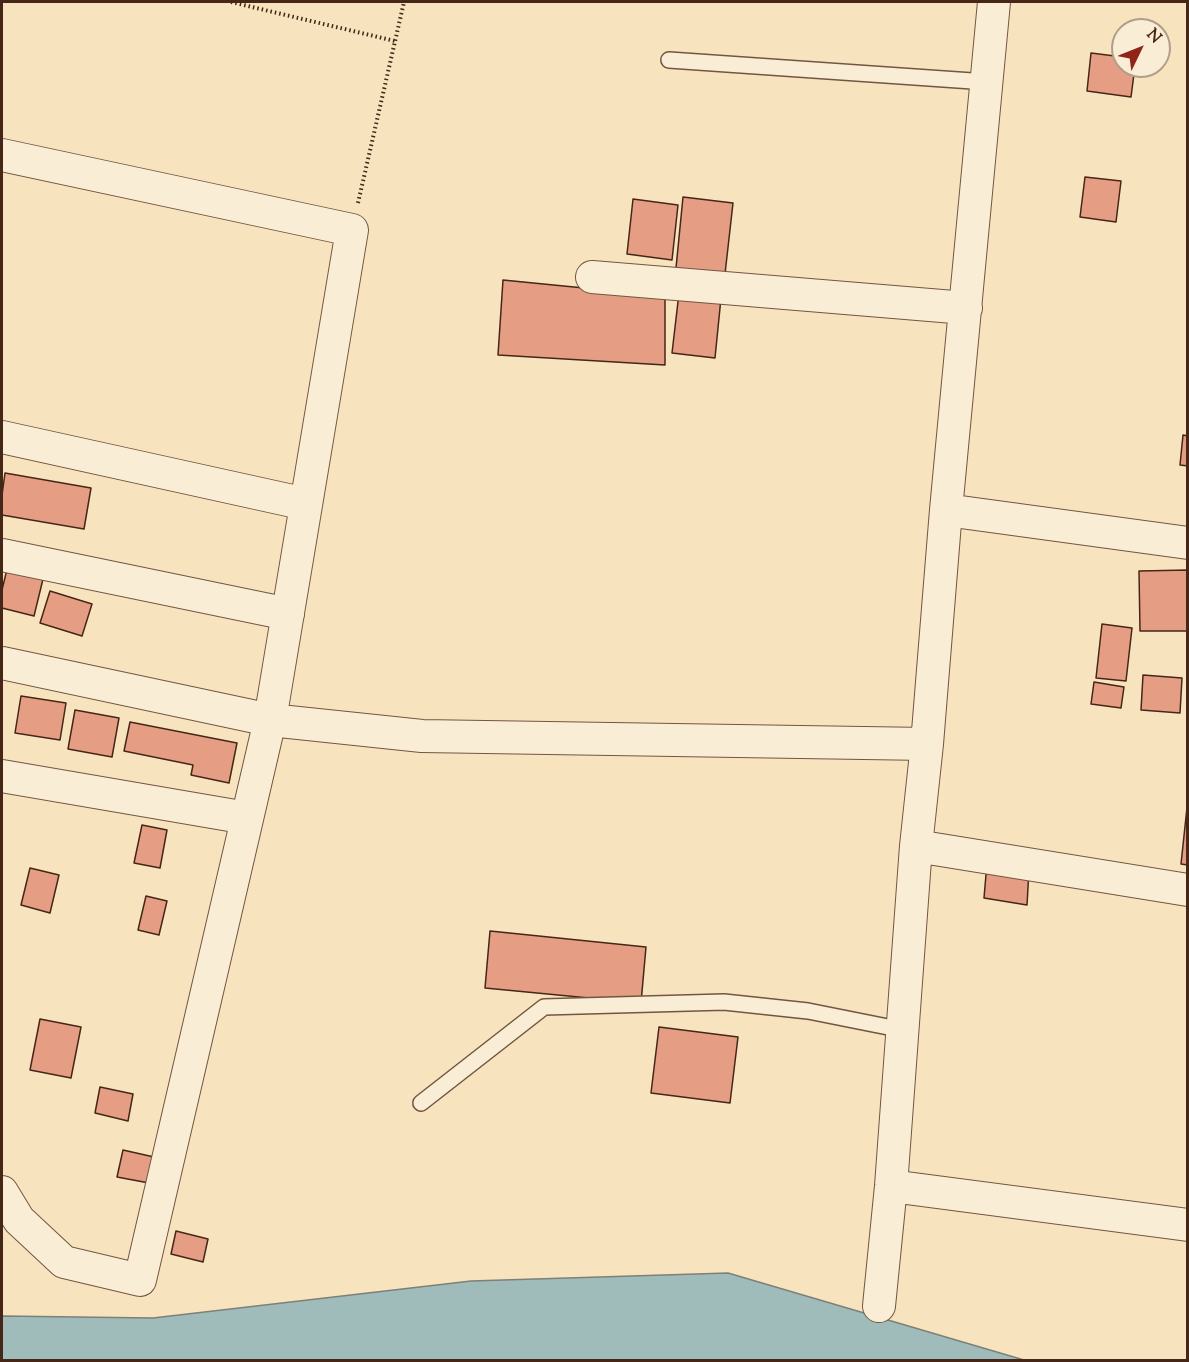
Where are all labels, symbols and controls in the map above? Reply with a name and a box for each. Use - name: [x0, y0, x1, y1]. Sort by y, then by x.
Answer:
- north arrow: [1111, 18, 1171, 78]
- text: N: [1140, 24, 1166, 49]

